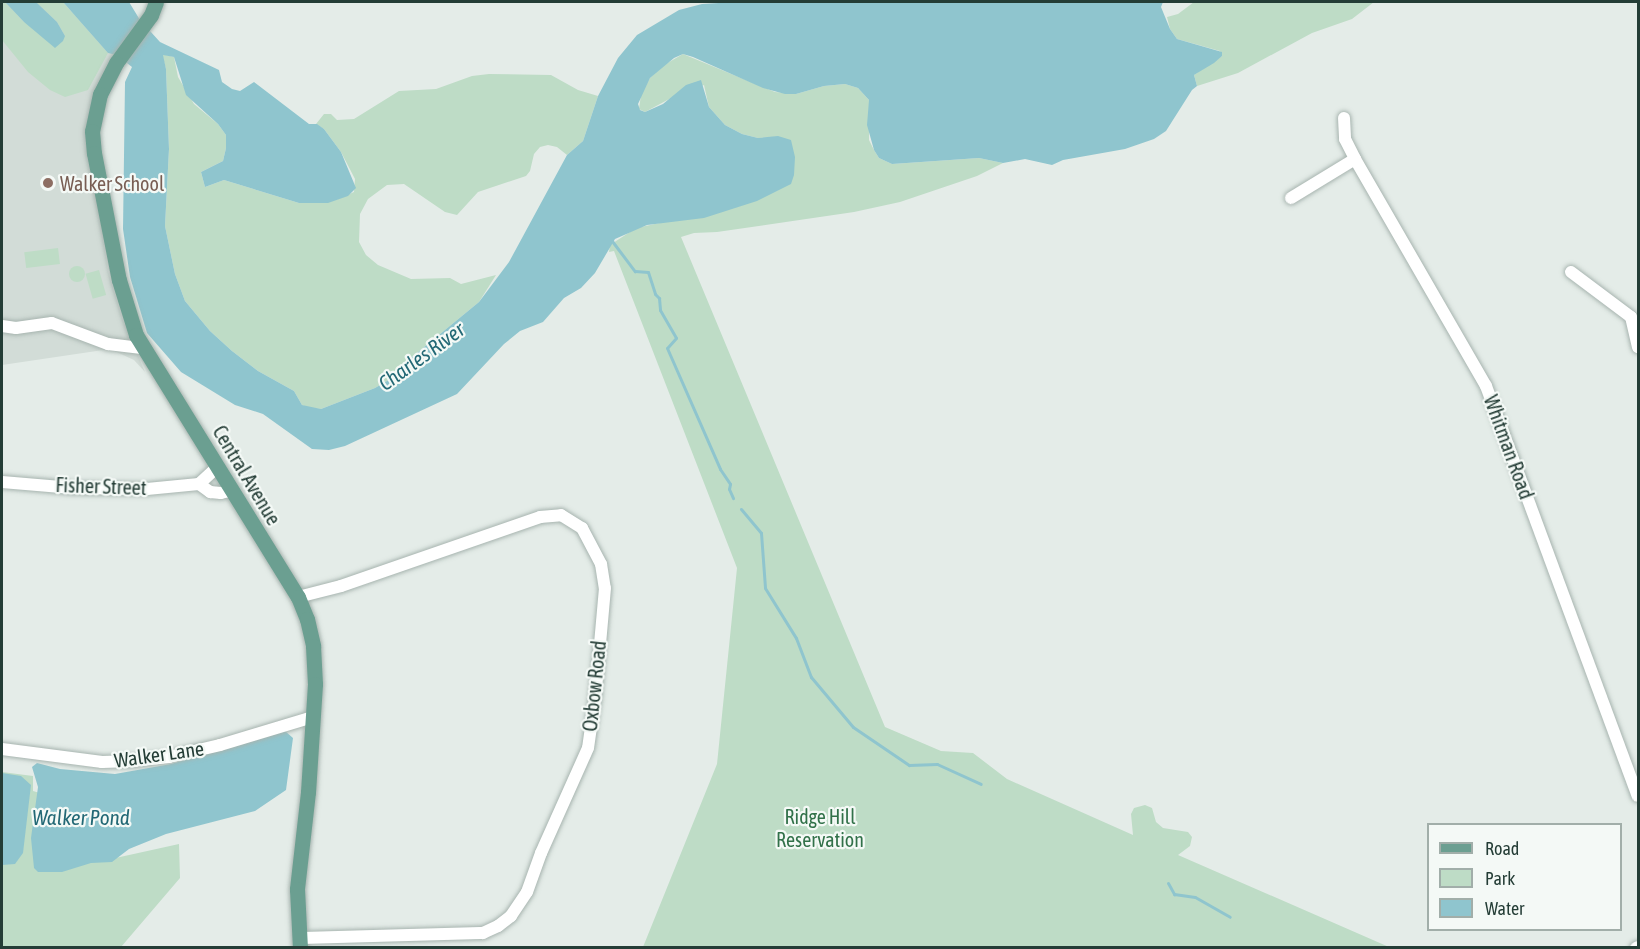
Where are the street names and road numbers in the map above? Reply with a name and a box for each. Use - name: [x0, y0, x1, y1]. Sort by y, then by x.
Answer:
- street label: Whitman Road: [1479, 392, 1539, 502]
- street label: Central Avenue: [208, 421, 286, 529]
- street label: Fisher Street: [55, 472, 147, 500]
- street label: Oxbow Road: [577, 639, 611, 733]
- street label: Walker Lane: [113, 736, 205, 772]

